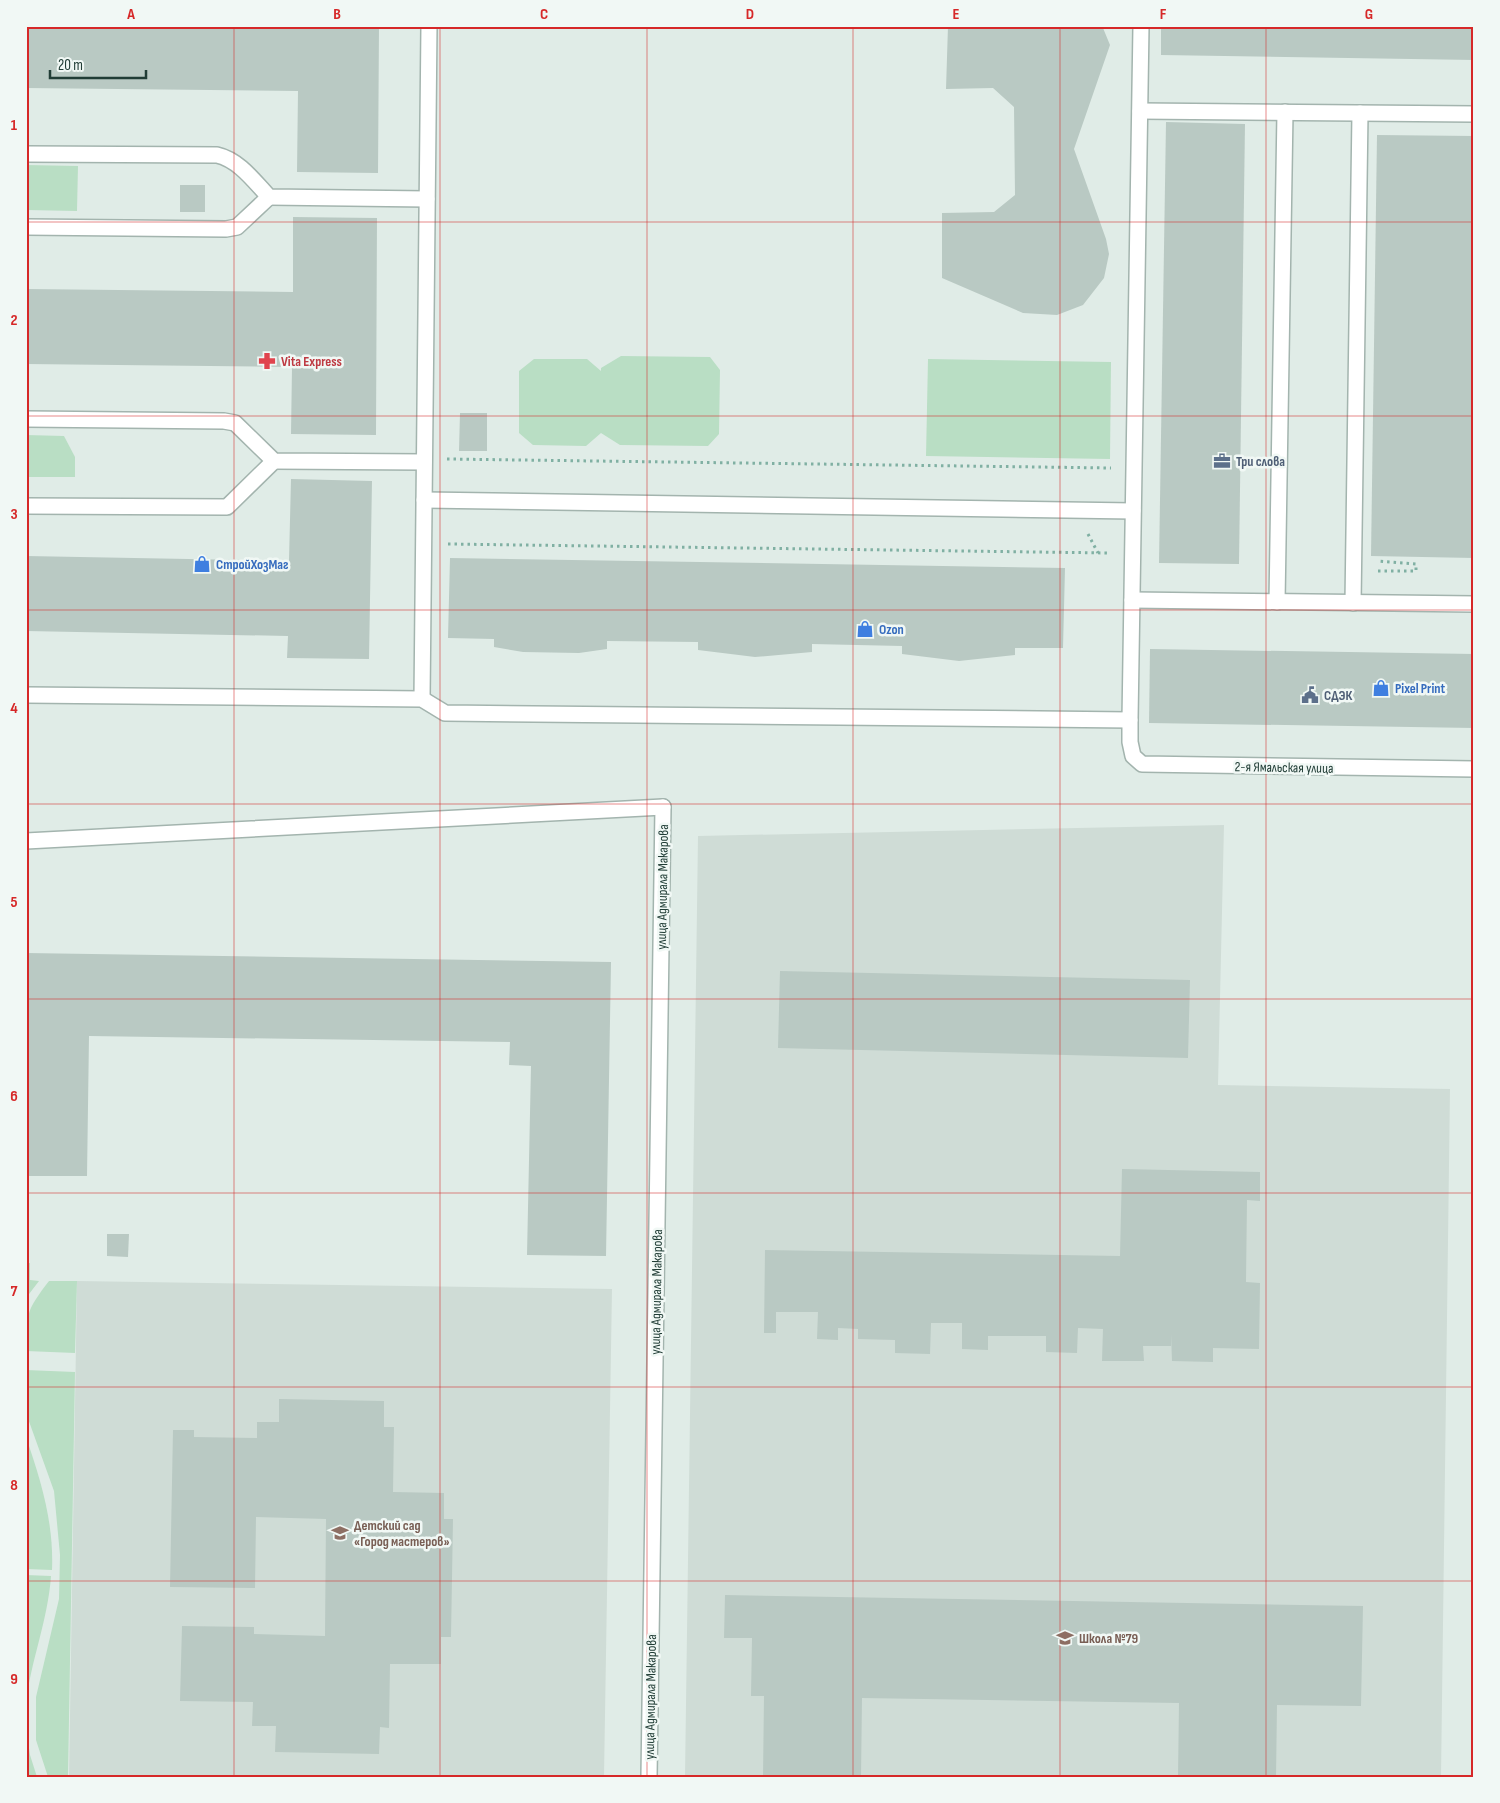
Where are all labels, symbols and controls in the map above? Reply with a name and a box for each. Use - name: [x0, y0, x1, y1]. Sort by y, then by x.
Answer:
- text: A: [126, 5, 135, 24]
- text: B: [333, 5, 341, 24]
- text: C: [540, 5, 548, 24]
- text: D: [746, 5, 754, 24]
- text: E: [953, 5, 960, 24]
- text: F: [1160, 5, 1167, 24]
- text: G: [1365, 5, 1373, 24]
- scale bar: [50, 48, 146, 80]
- text: 20 m: [58, 56, 83, 75]
- text: 1: [11, 116, 18, 135]
- text: 2: [10, 311, 18, 330]
- pharmacy icon: Vita Express: [257, 351, 277, 371]
- place label: Vita Express: [281, 353, 342, 370]
- office icon: Три слова: [1212, 451, 1232, 471]
- place label: Три слова: [1236, 453, 1285, 470]
- text: 3: [10, 505, 18, 524]
- shop icon: СтройХозМаг: [192, 554, 212, 574]
- place label: СтройХозМаг: [216, 556, 289, 573]
- shop icon: Ozon: [855, 619, 875, 639]
- place label: Ozon: [879, 621, 904, 638]
- shop icon: Pixel Print: [1371, 678, 1391, 698]
- place label: Pixel Print: [1395, 680, 1446, 697]
- public building icon: СДЭК: [1300, 685, 1320, 705]
- place label: СДЭК: [1324, 687, 1352, 704]
- text: 4: [10, 699, 18, 718]
- street label: 2-я Ямальская улица: [1234, 758, 1333, 777]
- street label: улица Адмирала Макарова: [653, 824, 672, 950]
- text: 5: [10, 893, 18, 912]
- text: 6: [10, 1087, 18, 1106]
- street label: улица Адмирала Макарова: [647, 1229, 666, 1355]
- text: 7: [11, 1282, 18, 1301]
- text: 8: [10, 1476, 18, 1495]
- place label: Детский сад «Город мастеров»: [354, 1517, 450, 1550]
- school or university icon: Детский сад «Город мастеров»: [330, 1523, 350, 1543]
- school or university icon: Школа №79: [1055, 1628, 1075, 1648]
- place label: Школа №79: [1079, 1630, 1139, 1647]
- street label: улица Адмирала Макарова: [641, 1634, 660, 1760]
- text: 9: [10, 1670, 18, 1689]

